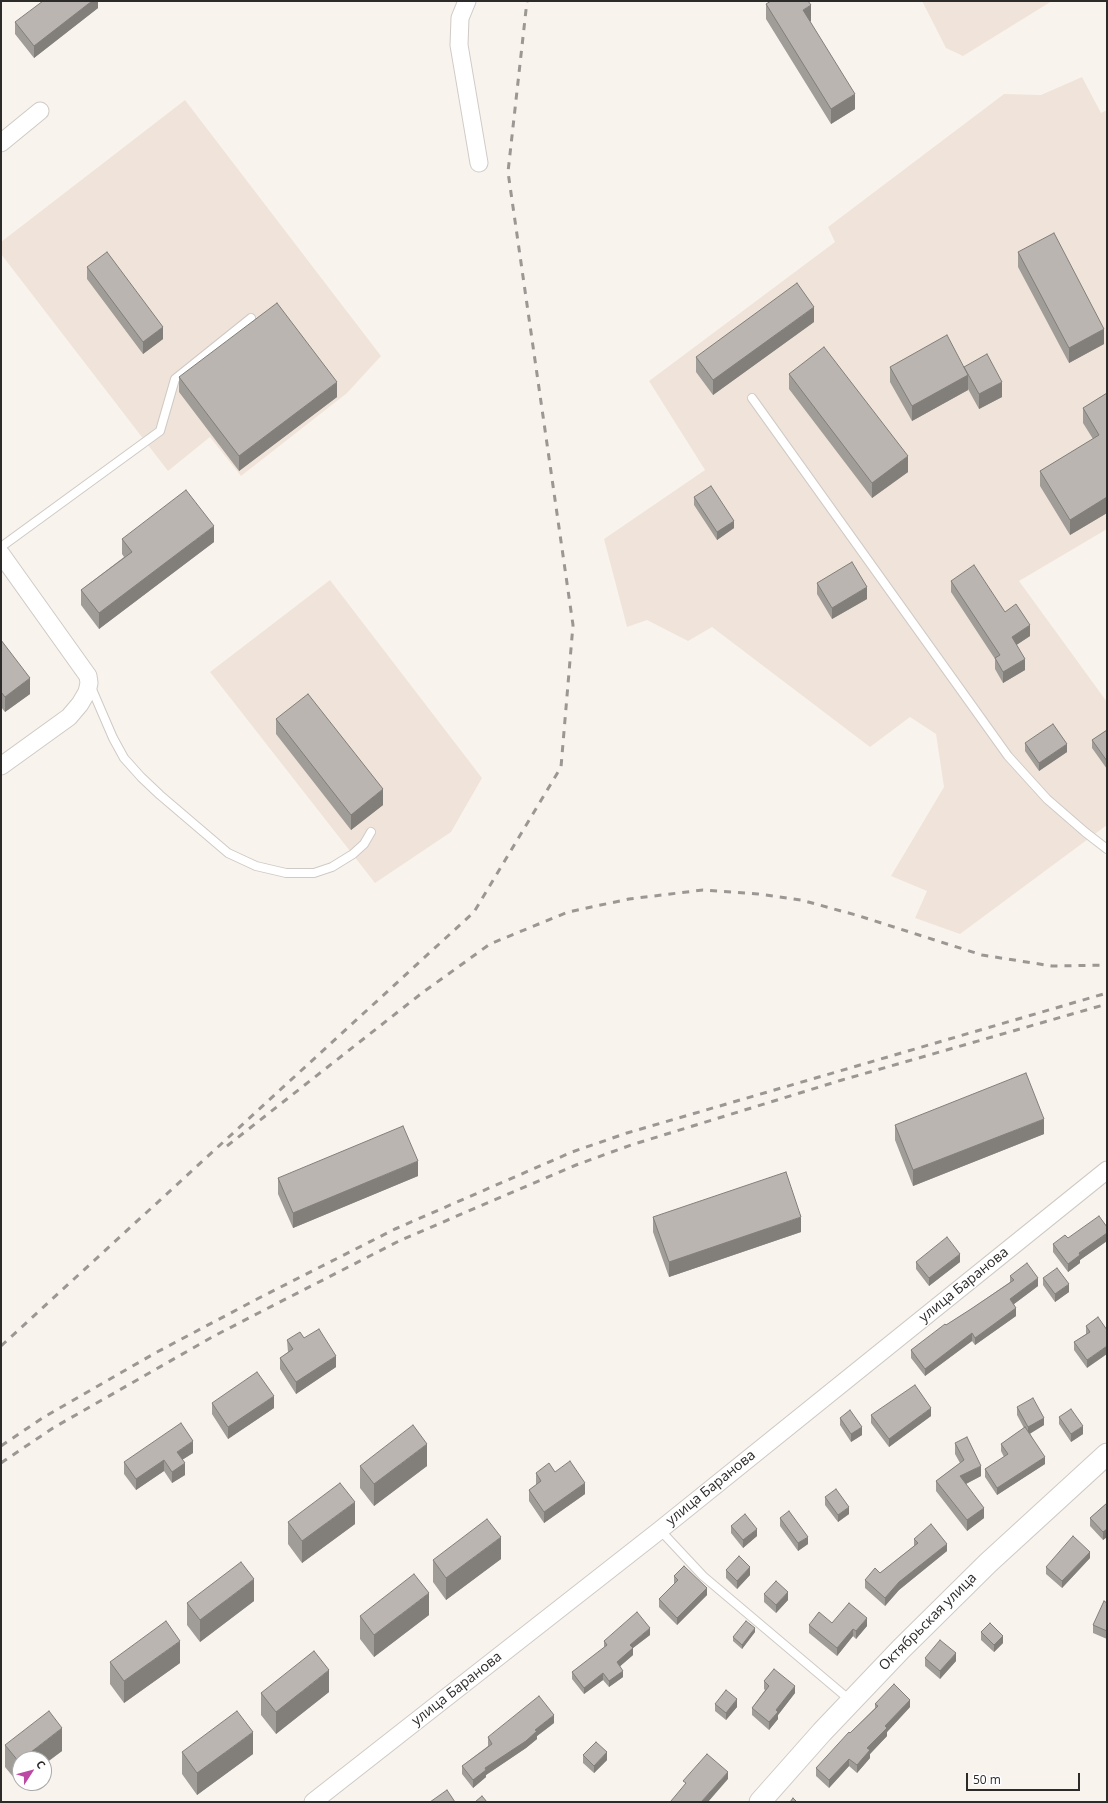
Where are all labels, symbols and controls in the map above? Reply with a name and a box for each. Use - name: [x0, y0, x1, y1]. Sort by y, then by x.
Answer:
- street label: улица Баранова: [916, 1244, 1012, 1326]
- street label: улица Баранова: [663, 1447, 759, 1529]
- street label: Октябрьская улица: [876, 1570, 980, 1674]
- street label: улица Баранова: [409, 1649, 505, 1729]
- north arrow: [12, 1751, 52, 1791]
- text: С: [33, 1757, 49, 1771]
- scale bar: [968, 1765, 1082, 1791]
- text: 50 m: [973, 1771, 1001, 1788]

